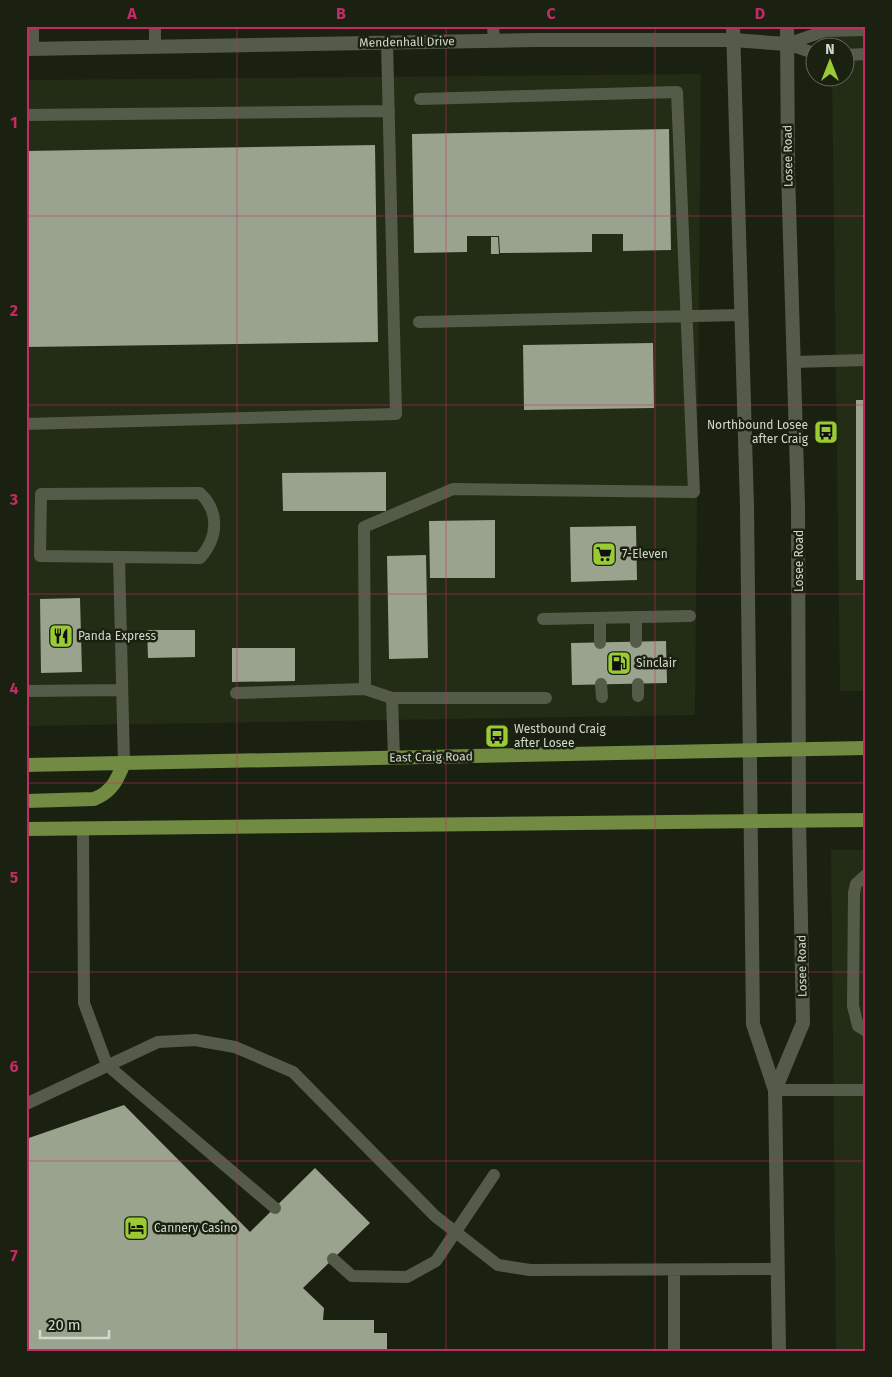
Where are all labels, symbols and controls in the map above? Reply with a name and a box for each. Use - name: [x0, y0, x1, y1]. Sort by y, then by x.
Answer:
- text: A: [126, 4, 137, 23]
- text: B: [336, 4, 346, 23]
- text: C: [546, 4, 556, 23]
- text: D: [755, 4, 765, 23]
- street label: Mendenhall Drive: [359, 34, 455, 50]
- north arrow: [804, 38, 854, 88]
- text: N: [825, 41, 835, 58]
- text: 1: [10, 113, 18, 132]
- street label: Losee Road: [780, 125, 796, 187]
- text: 2: [10, 301, 18, 320]
- place label: Northbound Losee after Craig: [707, 418, 809, 446]
- bus stop icon: Northbound Losee after Craig: [813, 419, 839, 445]
- text: 3: [9, 490, 18, 509]
- street label: Losee Road: [792, 530, 806, 592]
- supermarket icon: 7-Eleven: [591, 541, 617, 567]
- place label: 7-Eleven: [622, 547, 668, 561]
- restaurant icon: Panda Express: [48, 623, 74, 649]
- place label: Panda Express: [78, 629, 156, 643]
- fuel station icon: Sinclair: [606, 650, 632, 676]
- place label: Sinclair: [636, 656, 677, 670]
- text: 4: [9, 679, 19, 698]
- place label: Westbound Craig after Losee: [514, 722, 606, 750]
- bus stop icon: Westbound Craig after Losee: [484, 723, 510, 749]
- street label: East Craig Road: [389, 749, 473, 765]
- text: 5: [10, 868, 19, 887]
- street label: Losee Road: [794, 935, 810, 997]
- text: 6: [9, 1057, 19, 1076]
- hotel icon: Cannery Casino: [123, 1215, 149, 1241]
- place label: Cannery Casino: [154, 1221, 238, 1235]
- text: 7: [10, 1246, 18, 1265]
- scale bar: [40, 1307, 109, 1339]
- text: 20 m: [48, 1316, 81, 1334]

